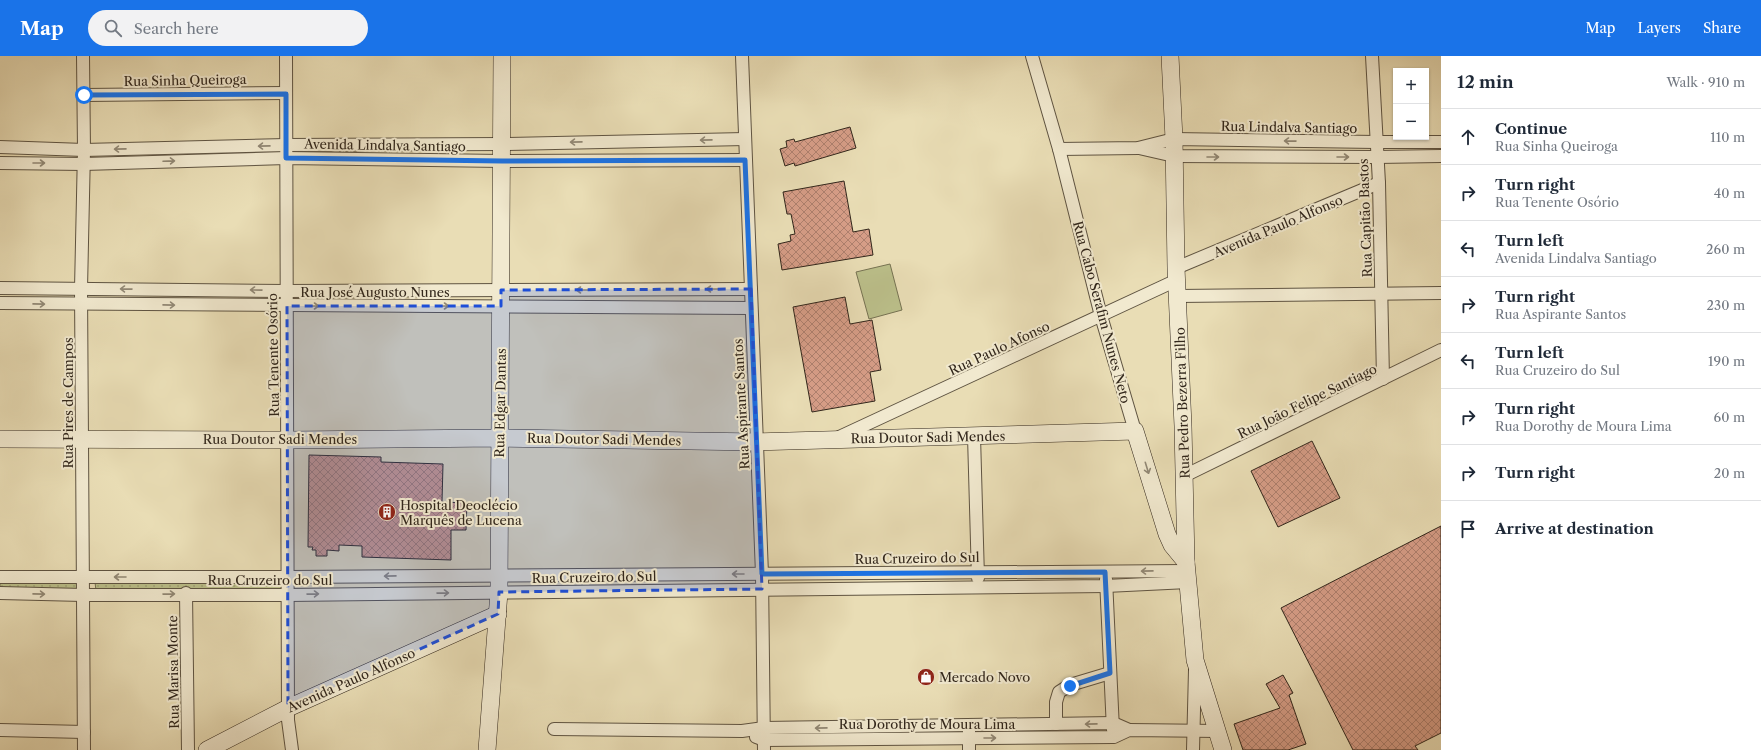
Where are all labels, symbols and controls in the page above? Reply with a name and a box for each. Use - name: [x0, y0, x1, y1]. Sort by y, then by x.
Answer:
- search box: [88, 10, 368, 46]
- text: Map: [20, 17, 64, 40]
- icon: search: [102, 17, 124, 39]
- text: Search here: [134, 19, 219, 38]
- text: Map: [1585, 19, 1615, 37]
- text: Layers: [1637, 19, 1681, 37]
- text: Share: [1703, 19, 1741, 37]
- map controls: [1393, 68, 1429, 140]
- button: +: [1393, 68, 1429, 104]
- street label: Rua Sinha Queiroga: [123, 71, 247, 89]
- text: 12 min: [1457, 72, 1514, 92]
- text: Walk · 910 m: [1666, 74, 1745, 90]
- route start: [75, 86, 93, 104]
- button: −: [1393, 104, 1429, 140]
- street label: Rua Lindalva Santiago: [1221, 118, 1357, 136]
- text: Continue: [1495, 119, 1567, 138]
- icon: ahead: [1457, 126, 1479, 148]
- text: 110 m: [1710, 129, 1745, 145]
- street label: Avenida Lindalva Santiago: [303, 136, 466, 154]
- one-way arrow: [700, 136, 713, 144]
- one-way arrow: [1284, 137, 1297, 145]
- text: Rua Sinha Queiroga: [1495, 138, 1618, 154]
- one-way arrow: [570, 139, 583, 146]
- one-way arrow: [258, 142, 271, 150]
- one-way arrow: [114, 145, 127, 153]
- one-way arrow: [1206, 153, 1219, 161]
- one-way arrow: [1336, 153, 1349, 161]
- one-way arrow: [162, 157, 175, 165]
- street label: Rua Capitão Bastos: [1355, 158, 1375, 278]
- one-way arrow: [32, 160, 45, 167]
- text: Turn right: [1495, 175, 1575, 194]
- icon: right: [1457, 182, 1479, 204]
- text: 40 m: [1714, 185, 1745, 201]
- street label: Avenida Paulo Alfonso: [1210, 192, 1345, 261]
- text: Rua Tenente Osório: [1495, 194, 1619, 210]
- street label: Rua Cabo Serafim Nunes Neto: [1070, 219, 1134, 405]
- text: Turn left: [1495, 231, 1564, 250]
- icon: left: [1457, 238, 1479, 260]
- text: 260 m: [1706, 241, 1745, 257]
- text: Avenida Lindalva Santiago: [1495, 250, 1657, 266]
- street label: Rua José Augusto Nunes: [300, 284, 450, 300]
- one-way arrow: [120, 285, 133, 293]
- one-way arrow: [706, 285, 719, 293]
- one-way arrow: [250, 286, 263, 294]
- one-way arrow: [576, 286, 589, 294]
- text: Turn right: [1495, 287, 1575, 306]
- street label: Rua Tenente Osório: [264, 293, 282, 417]
- icon: right: [1457, 294, 1479, 316]
- text: 230 m: [1707, 297, 1745, 313]
- one-way arrow: [32, 300, 45, 308]
- one-way arrow: [162, 301, 175, 309]
- one-way arrow: [306, 302, 319, 310]
- one-way arrow: [436, 302, 449, 310]
- text: Rua Aspirante Santos: [1495, 306, 1626, 322]
- street label: Rua Paulo Afonso: [946, 318, 1052, 378]
- street label: Rua Pedro Bezerra Filho: [1171, 327, 1193, 479]
- street label: Rua Pires de Campos: [60, 337, 76, 469]
- street label: Rua Aspirante Santos: [730, 338, 752, 470]
- text: Turn left: [1495, 343, 1564, 362]
- street label: Rua Edgar Dantas: [491, 348, 509, 458]
- icon: left: [1457, 350, 1479, 372]
- text: 190 m: [1708, 353, 1745, 369]
- street label: Rua João Felipe Santiago: [1235, 360, 1379, 442]
- text: Rua Cruzeiro do Sul: [1495, 362, 1620, 378]
- text: Turn right: [1495, 399, 1575, 418]
- icon: right: [1457, 406, 1479, 428]
- text: 60 m: [1714, 409, 1745, 425]
- text: Rua Dorothy de Moura Lima: [1495, 418, 1672, 434]
- street label: Rua Doutor Sadi Mendes: [851, 428, 1006, 446]
- street label: Rua Doutor Sadi Mendes: [527, 430, 682, 448]
- street label: Rua Doutor Sadi Mendes: [203, 431, 358, 447]
- one-way arrow: [1144, 461, 1151, 474]
- icon: right: [1457, 462, 1479, 484]
- text: Turn right: [1495, 463, 1575, 482]
- text: 20 m: [1714, 465, 1745, 481]
- place label: Hospital Deoclécio Marquês de Lucena: [400, 497, 522, 528]
- building icon: Hospital Deoclécio Marquês de Lucena: [377, 502, 397, 522]
- icon: arrive: [1457, 518, 1479, 540]
- text: Arrive at destination: [1495, 519, 1654, 538]
- street label: Rua Cruzeiro do Sul: [854, 549, 980, 567]
- one-way arrow: [1141, 567, 1154, 575]
- street label: Rua Cruzeiro do Sul: [531, 568, 657, 586]
- one-way arrow: [732, 570, 745, 578]
- street label: Rua Cruzeiro do Sul: [208, 572, 333, 588]
- one-way arrow: [384, 572, 397, 580]
- one-way arrow: [114, 573, 127, 581]
- one-way arrow: [436, 589, 449, 597]
- one-way arrow: [32, 590, 45, 597]
- one-way arrow: [162, 590, 175, 598]
- one-way arrow: [306, 590, 319, 598]
- street label: Rua Marisa Monte: [164, 615, 182, 729]
- street label: Avenida Paulo Alfonso: [283, 644, 418, 716]
- shop icon: Mercado Novo: [916, 667, 936, 687]
- place label: Mercado Novo: [939, 669, 1030, 685]
- route end: [1061, 677, 1079, 695]
- street label: Rua Dorothy de Moura Lima: [839, 716, 1015, 732]
- one-way arrow: [1085, 720, 1098, 728]
- one-way arrow: [815, 724, 828, 731]
- one-way arrow: [983, 734, 996, 742]

